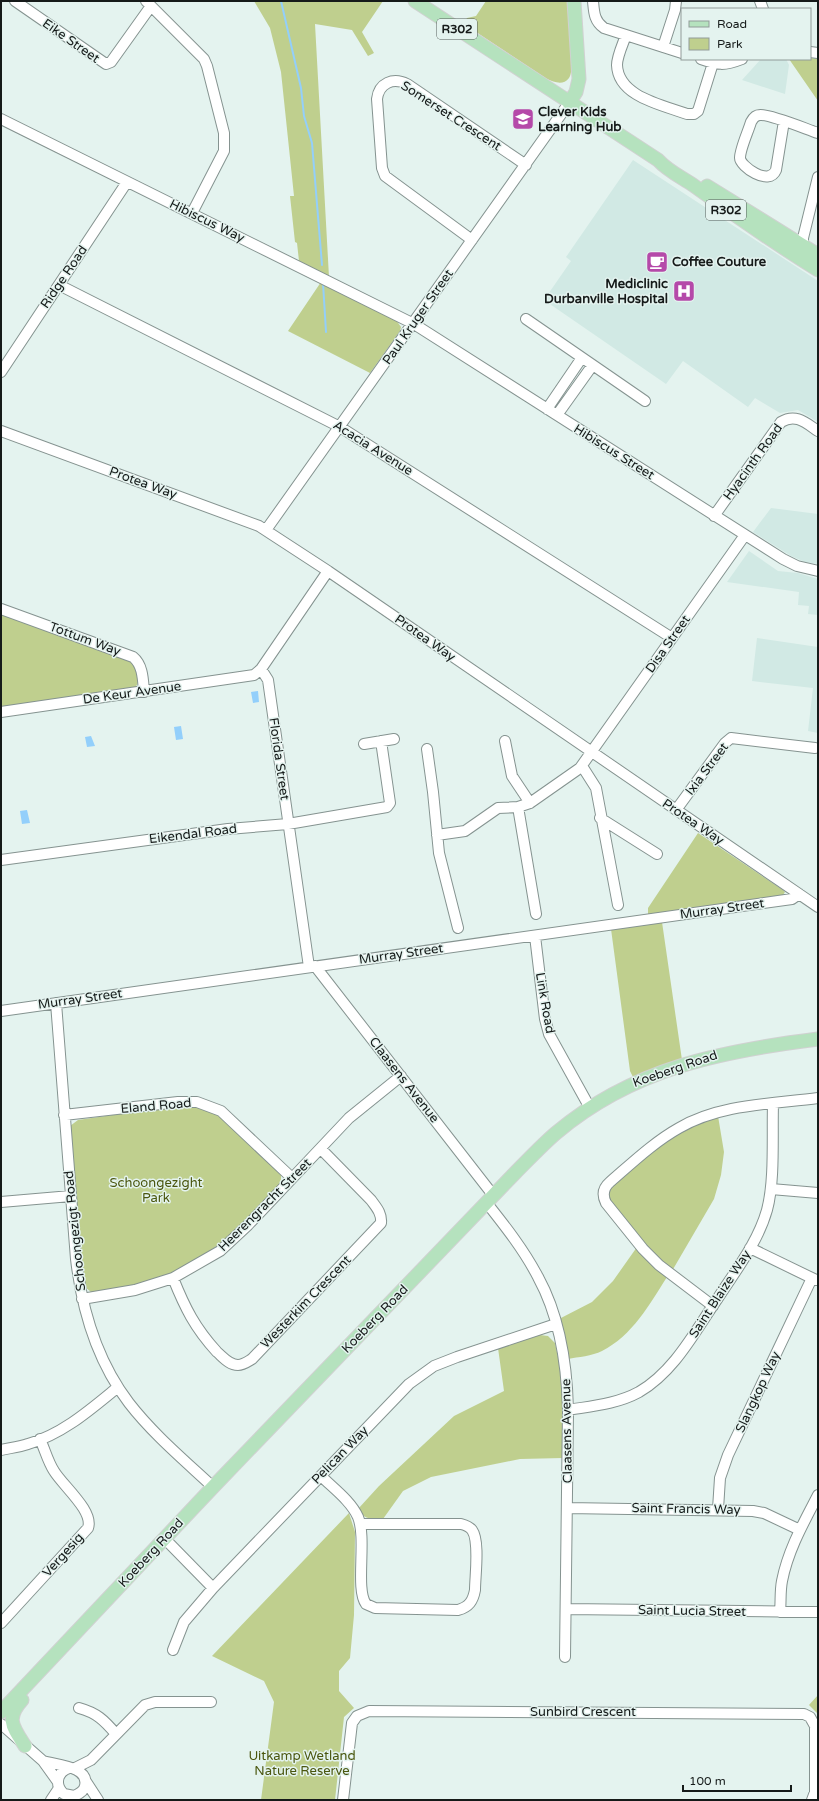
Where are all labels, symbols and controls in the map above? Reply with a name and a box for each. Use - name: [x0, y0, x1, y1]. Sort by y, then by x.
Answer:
- legend: [681, 8, 811, 60]
- street label: Eike Street: [39, 15, 103, 67]
- text: Road: [717, 17, 747, 31]
- road number: R302: [437, 19, 477, 39]
- text: Park: [717, 37, 743, 51]
- street label: Somerset Crescent: [398, 78, 504, 154]
- place label: Clever Kids Learning Hub: [538, 104, 622, 135]
- school or university icon: Clever Kids Learning Hub: [510, 106, 536, 132]
- street label: Hibiscus Way: [167, 196, 247, 246]
- road number: R302: [706, 200, 746, 220]
- street label: Ridge Road: [37, 243, 91, 311]
- cafe icon: Coffee Couture: [644, 249, 670, 275]
- place label: Coffee Couture: [672, 254, 767, 270]
- street label: Paul Kruger Street: [379, 266, 457, 368]
- place label: Mediclinic Durbanville Hospital: [544, 276, 668, 307]
- hospital icon: Mediclinic Durbanville Hospital: [671, 278, 697, 304]
- street label: Acacia Avenue: [330, 417, 416, 479]
- street label: Hibiscus Street: [571, 421, 657, 483]
- street label: Hyacinth Road: [720, 421, 786, 503]
- street label: Protea Way: [107, 463, 179, 503]
- street label: Protea Way: [391, 611, 459, 665]
- street label: Disa Street: [642, 612, 694, 676]
- street label: Tottum Way: [47, 619, 123, 659]
- street label: De Keur Avenue: [82, 678, 182, 708]
- street label: Florida Street: [265, 717, 293, 801]
- street label: Ixia Street: [682, 739, 732, 799]
- street label: Protea Way: [659, 796, 727, 848]
- street label: Eikendal Road: [148, 821, 238, 847]
- street label: Murray Street: [679, 895, 765, 923]
- street label: Murray Street: [358, 940, 444, 968]
- street label: Link Road: [532, 971, 558, 1035]
- street label: Murray Street: [37, 985, 123, 1013]
- street label: Claasens Avenue: [366, 1034, 442, 1126]
- street label: Koeberg Road: [631, 1047, 719, 1091]
- street label: Eland Road: [120, 1095, 192, 1117]
- street label: Heerengracht Street: [215, 1155, 315, 1255]
- street label: Schoongezigt Road: [61, 1170, 89, 1292]
- park label: Schoongezight Park: [110, 1175, 202, 1206]
- street label: Saint Blaize Way: [686, 1247, 754, 1341]
- street label: Westerkim Crescent: [257, 1252, 355, 1352]
- street label: Koeberg Road: [338, 1282, 412, 1356]
- street label: Slangkop Way: [732, 1349, 784, 1435]
- street label: Claasens Avenue: [558, 1379, 576, 1483]
- street label: Pelican Way: [308, 1423, 372, 1487]
- street label: Saint Francis Way: [631, 1500, 741, 1518]
- street label: Koeberg Road: [115, 1515, 187, 1591]
- street label: Vergesig: [39, 1530, 87, 1580]
- street label: Saint Lucia Street: [638, 1602, 746, 1620]
- street label: Sunbird Crescent: [530, 1704, 636, 1720]
- park label: Uitkamp Wetland Nature Reserve: [248, 1748, 356, 1779]
- scale bar: [683, 1767, 791, 1793]
- text: 100 m: [689, 1774, 726, 1788]

